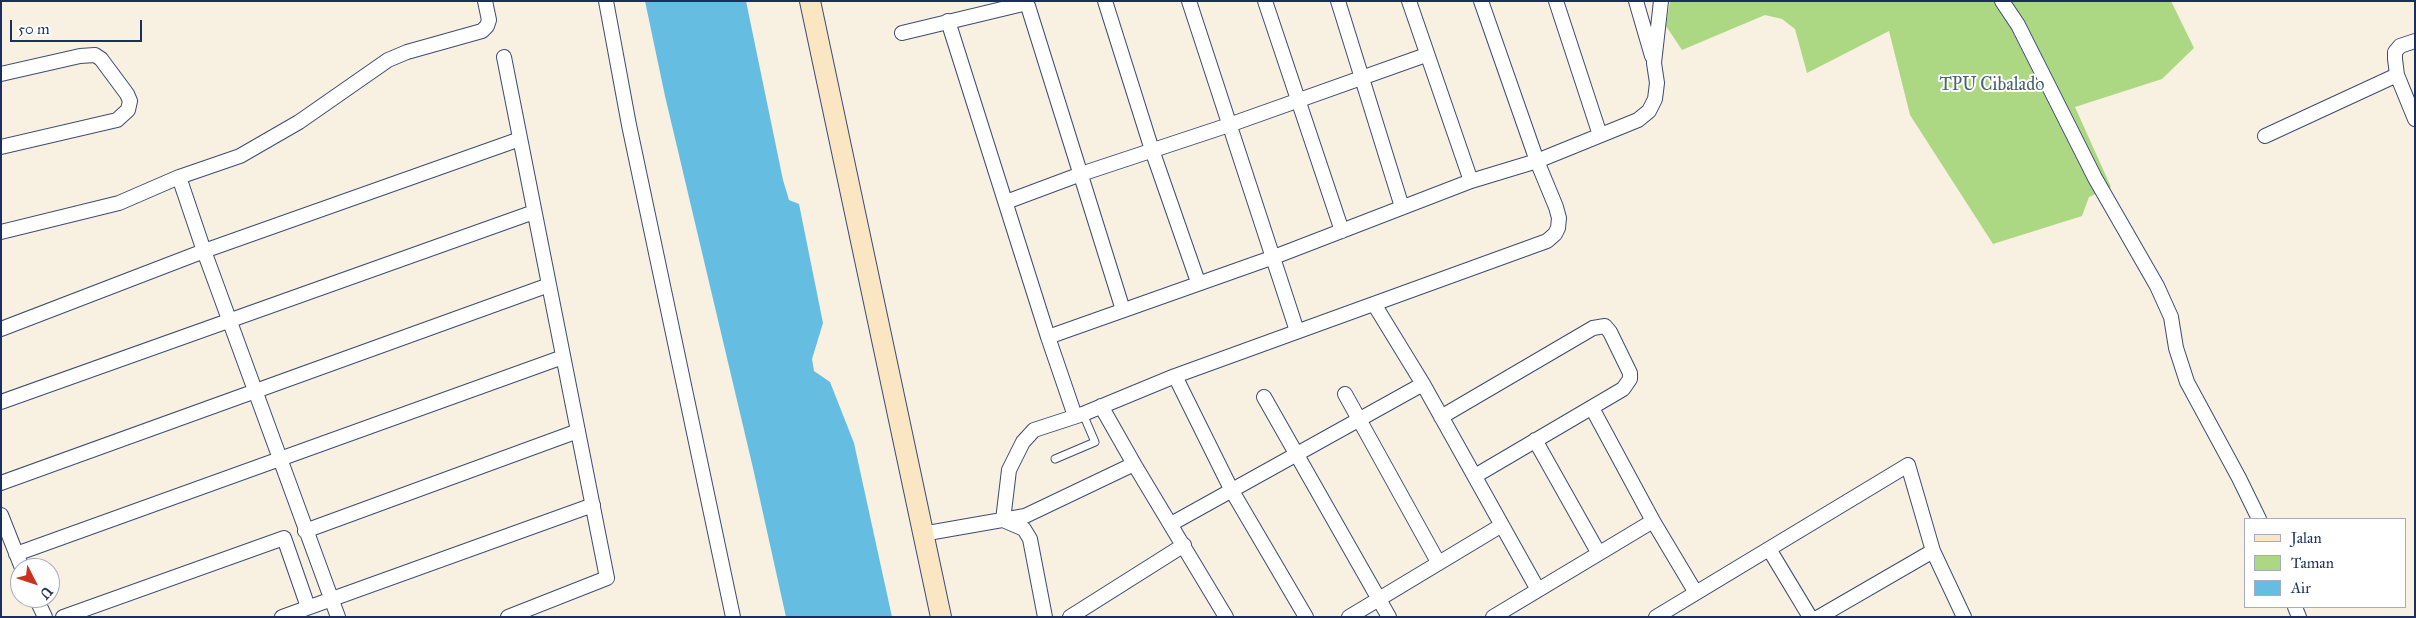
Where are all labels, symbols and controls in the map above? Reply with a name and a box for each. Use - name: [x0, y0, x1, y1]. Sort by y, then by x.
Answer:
- scale bar: [12, 10, 145, 42]
- text: 50 m: [18, 20, 50, 38]
- park label: TPU Cibalado: [1940, 75, 2044, 97]
- legend: [2244, 518, 2406, 608]
- text: Jalan: [2291, 529, 2322, 547]
- text: Taman: [2291, 554, 2334, 572]
- north arrow: [10, 558, 60, 608]
- text: Air: [2291, 579, 2311, 597]
- text: U: [36, 583, 56, 602]

